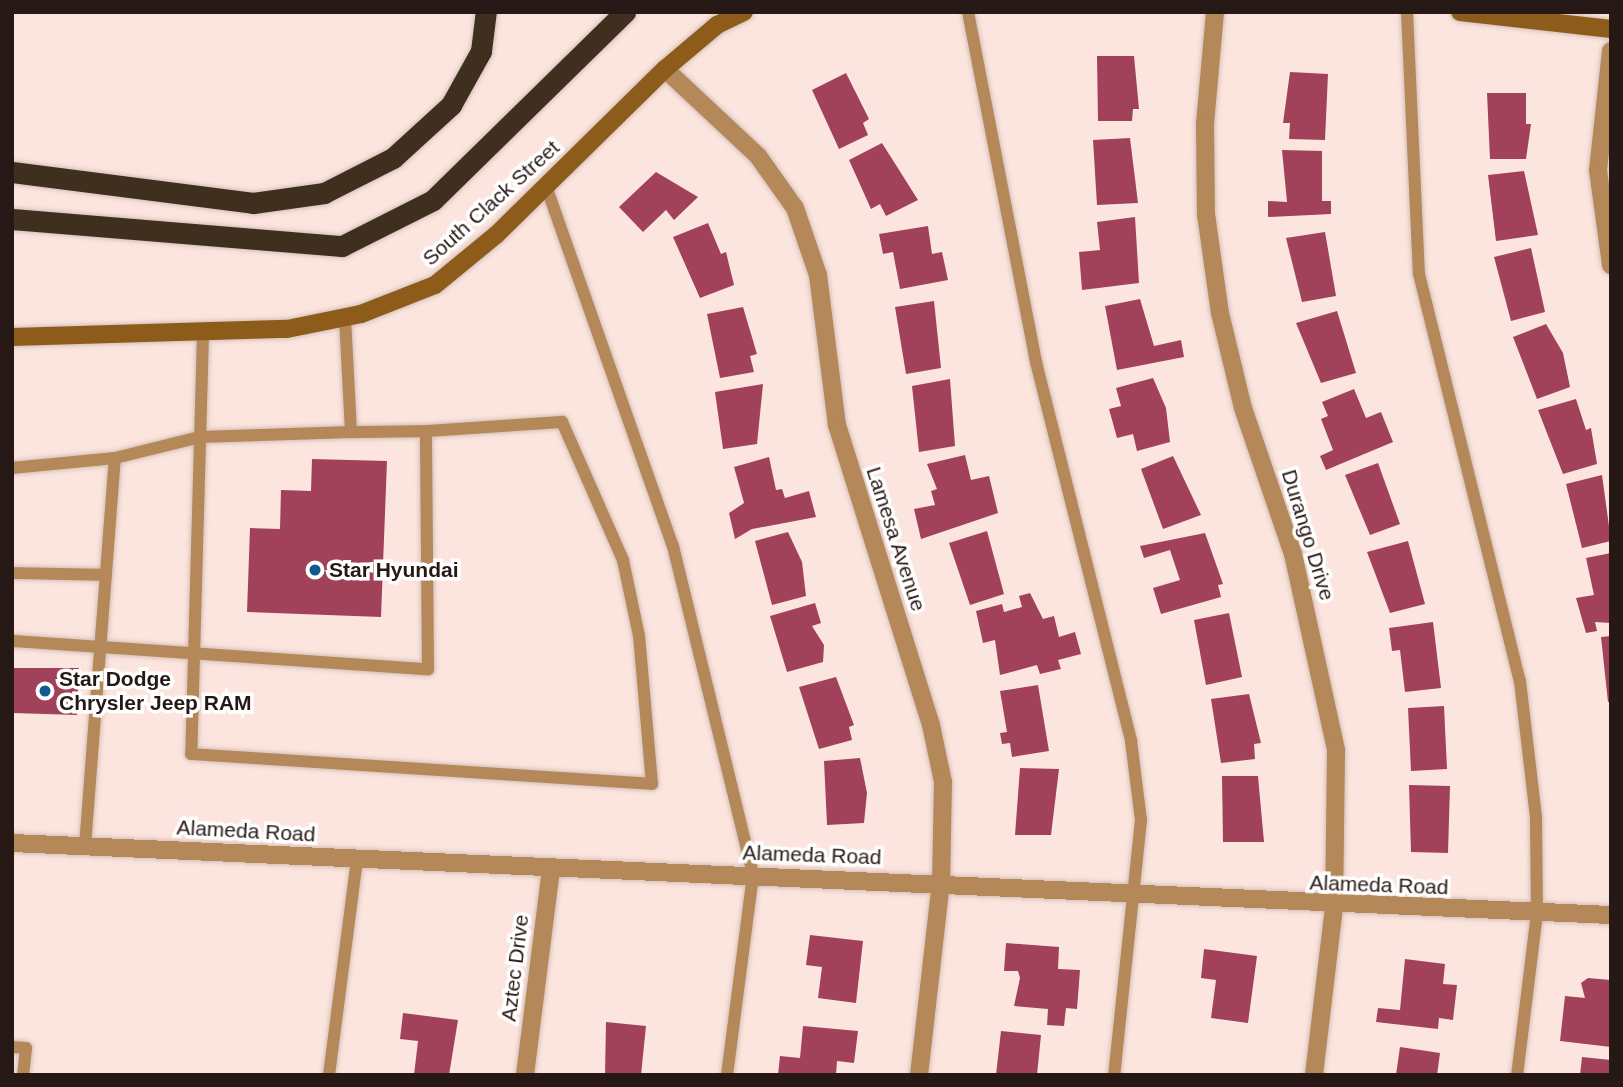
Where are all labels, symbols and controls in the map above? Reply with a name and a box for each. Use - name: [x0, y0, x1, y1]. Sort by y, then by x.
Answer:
- street label: South Clack Street: [418, 135, 564, 271]
- street label: Lamesa Avenue: [861, 463, 931, 615]
- street label: Durango Drive: [1276, 467, 1340, 603]
- place label: Star Hyundai: [329, 557, 459, 583]
- marker: Star Hyundai: [307, 562, 323, 578]
- place label: Star Dodge Chrysler Jeep RAM: [59, 666, 252, 716]
- marker: Star Dodge Chrysler Jeep RAM: [37, 683, 53, 699]
- street label: Alameda Road: [176, 815, 316, 847]
- street label: Alameda Road: [742, 840, 882, 870]
- street label: Alameda Road: [1309, 870, 1449, 900]
- street label: Aztec Drive: [496, 913, 534, 1023]

